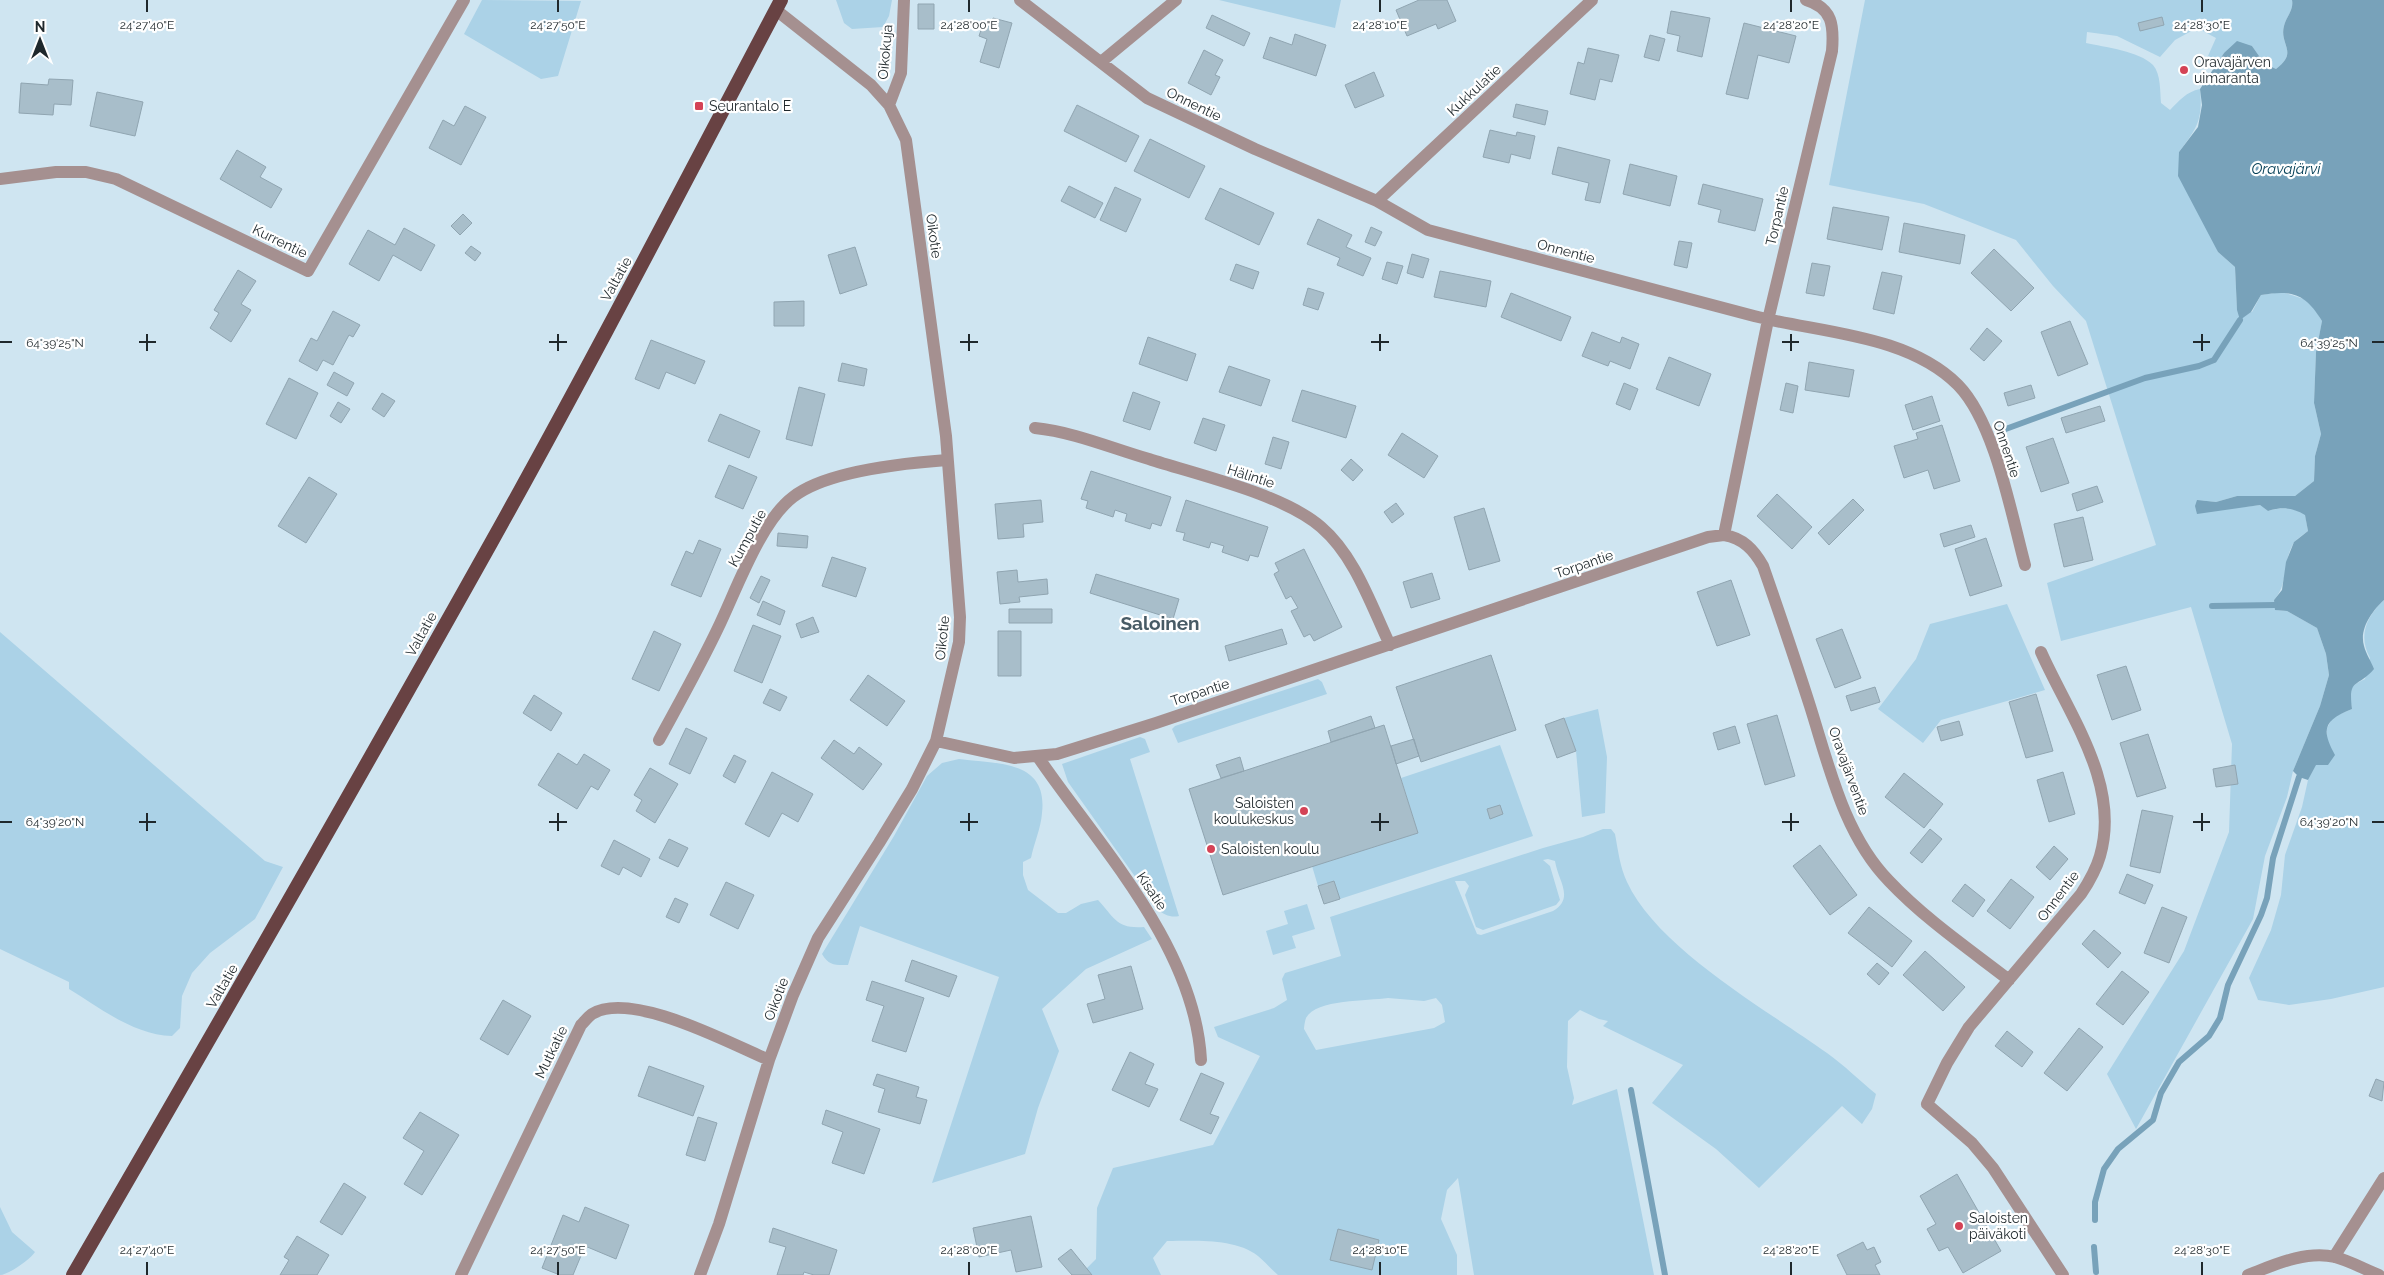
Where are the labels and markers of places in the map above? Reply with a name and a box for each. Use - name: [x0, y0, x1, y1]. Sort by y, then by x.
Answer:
- place label: Oravajärven uimaranta: [2194, 54, 2271, 86]
- marker: Oravajärven uimaranta: [2178, 64, 2190, 76]
- place label: Seurantalo E: [709, 98, 791, 114]
- marker: Seurantalo E: [693, 100, 705, 112]
- place label: Saloisten koulukeskus: [1214, 795, 1294, 827]
- marker: Saloisten koulukeskus: [1298, 805, 1310, 817]
- place label: Saloisten koulu: [1221, 841, 1319, 857]
- marker: Saloisten koulu: [1205, 843, 1217, 855]
- place label: Saloisten päiväkoti: [1969, 1210, 2028, 1242]
- marker: Saloisten päiväkoti: [1953, 1220, 1965, 1232]

